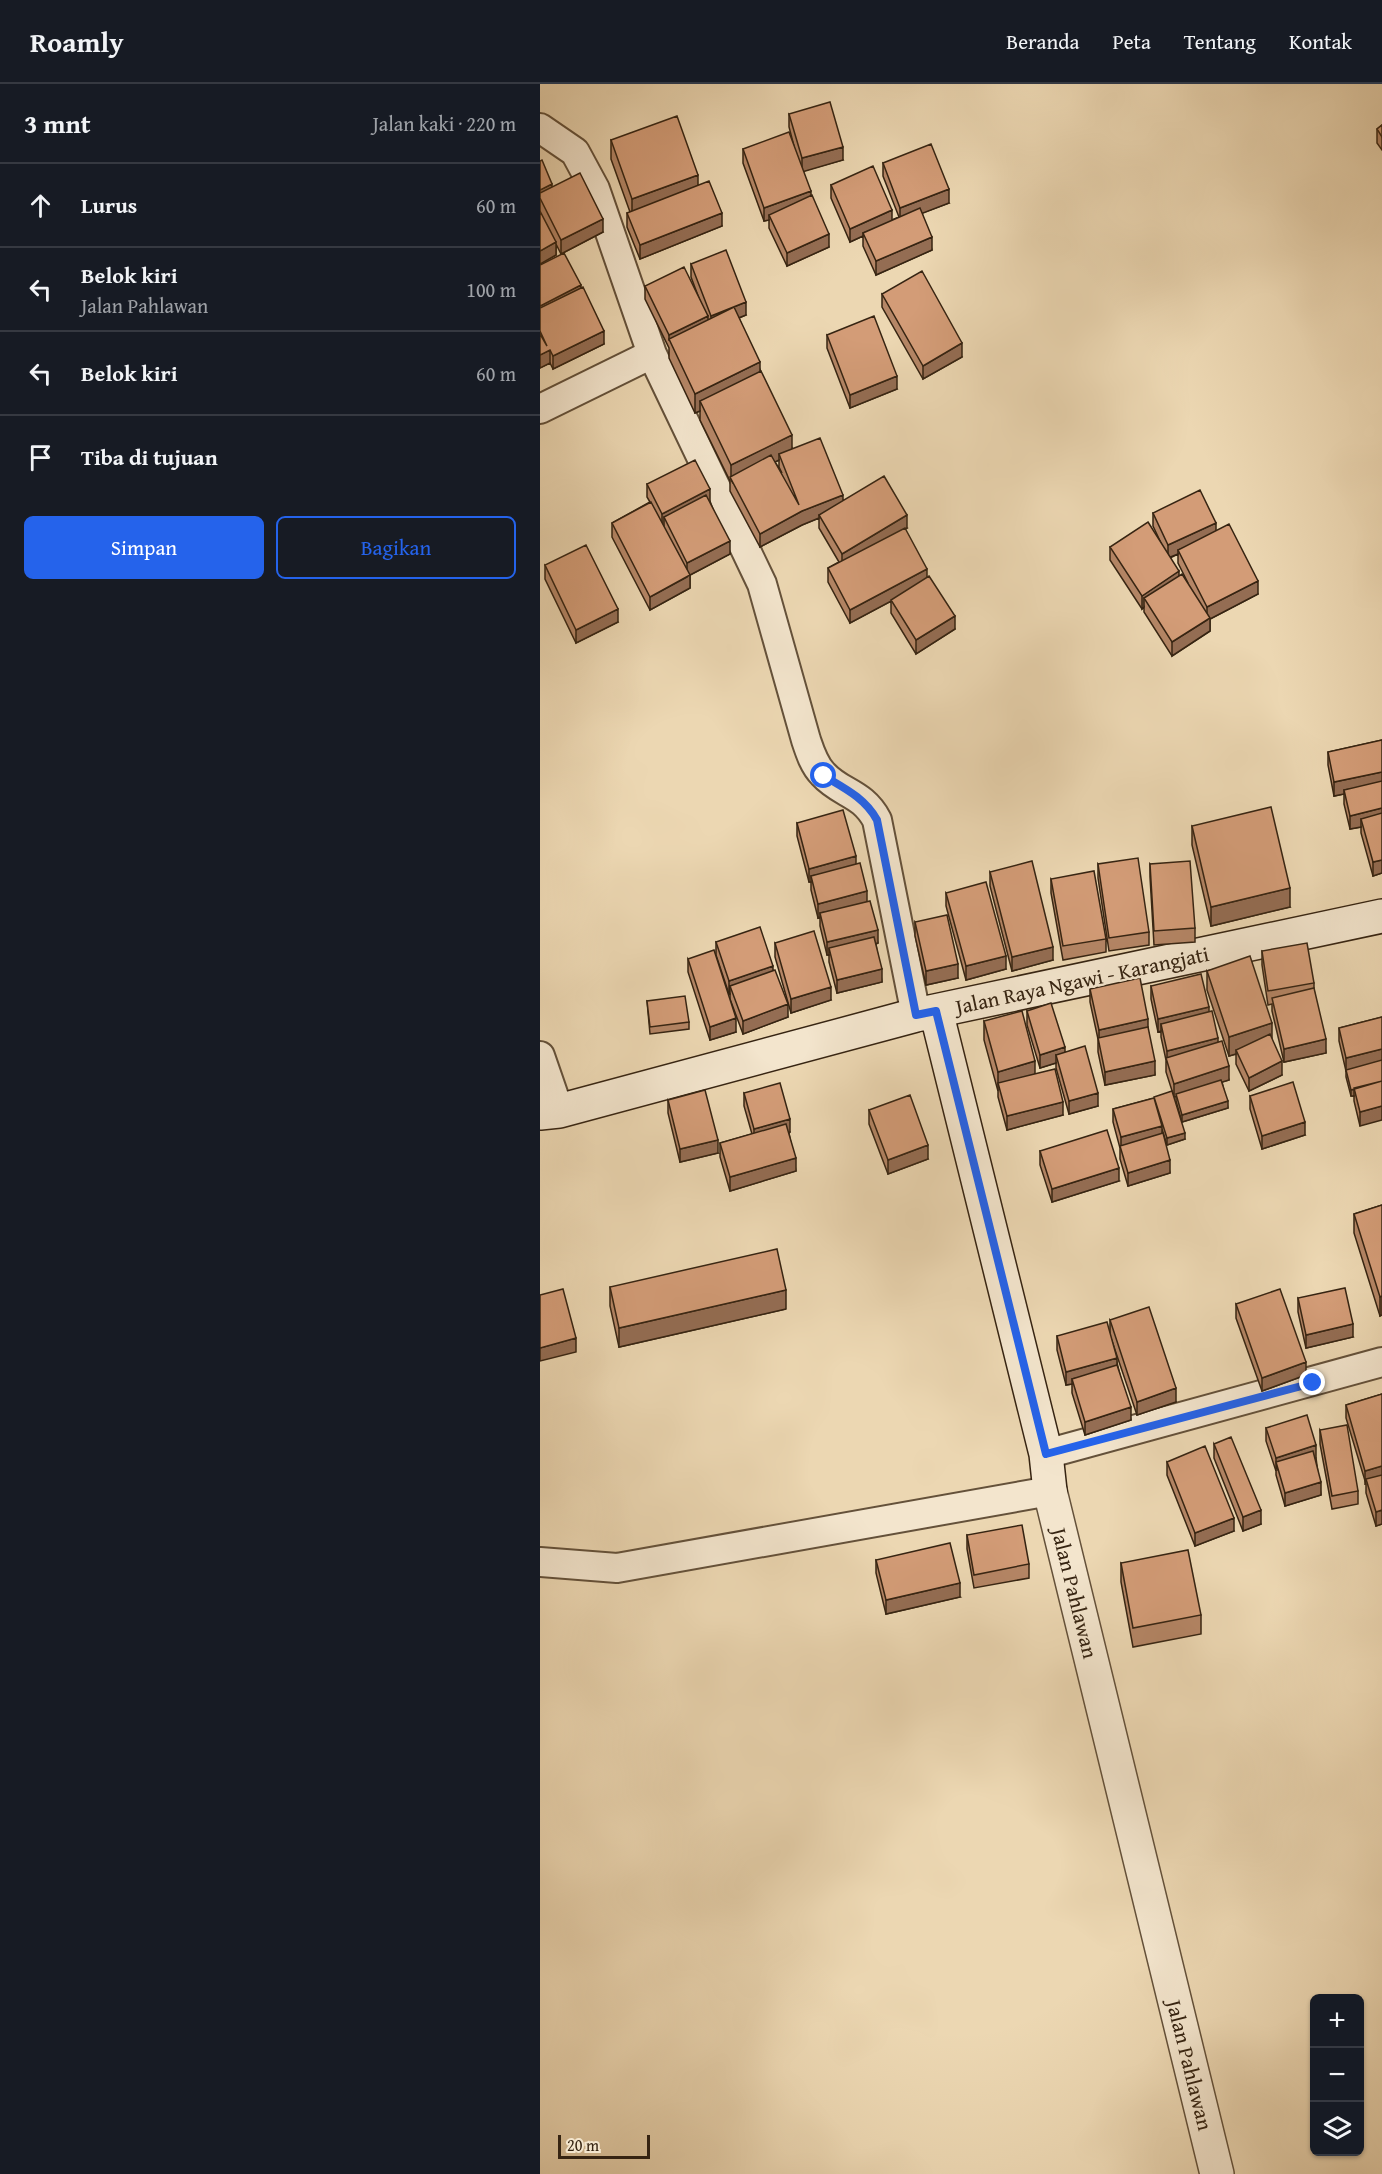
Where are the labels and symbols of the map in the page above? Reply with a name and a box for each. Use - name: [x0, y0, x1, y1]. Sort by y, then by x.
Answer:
- route start: [810, 762, 836, 788]
- street label: Jalan Raya Ngawi - Karangjati: [949, 938, 1212, 1023]
- route end: [1299, 1369, 1325, 1395]
- street label: Jalan Pahlawan: [1043, 1522, 1106, 1662]
- street label: Jalan Pahlawan: [1158, 1994, 1221, 2134]
- scale bar: [558, 2132, 650, 2160]

